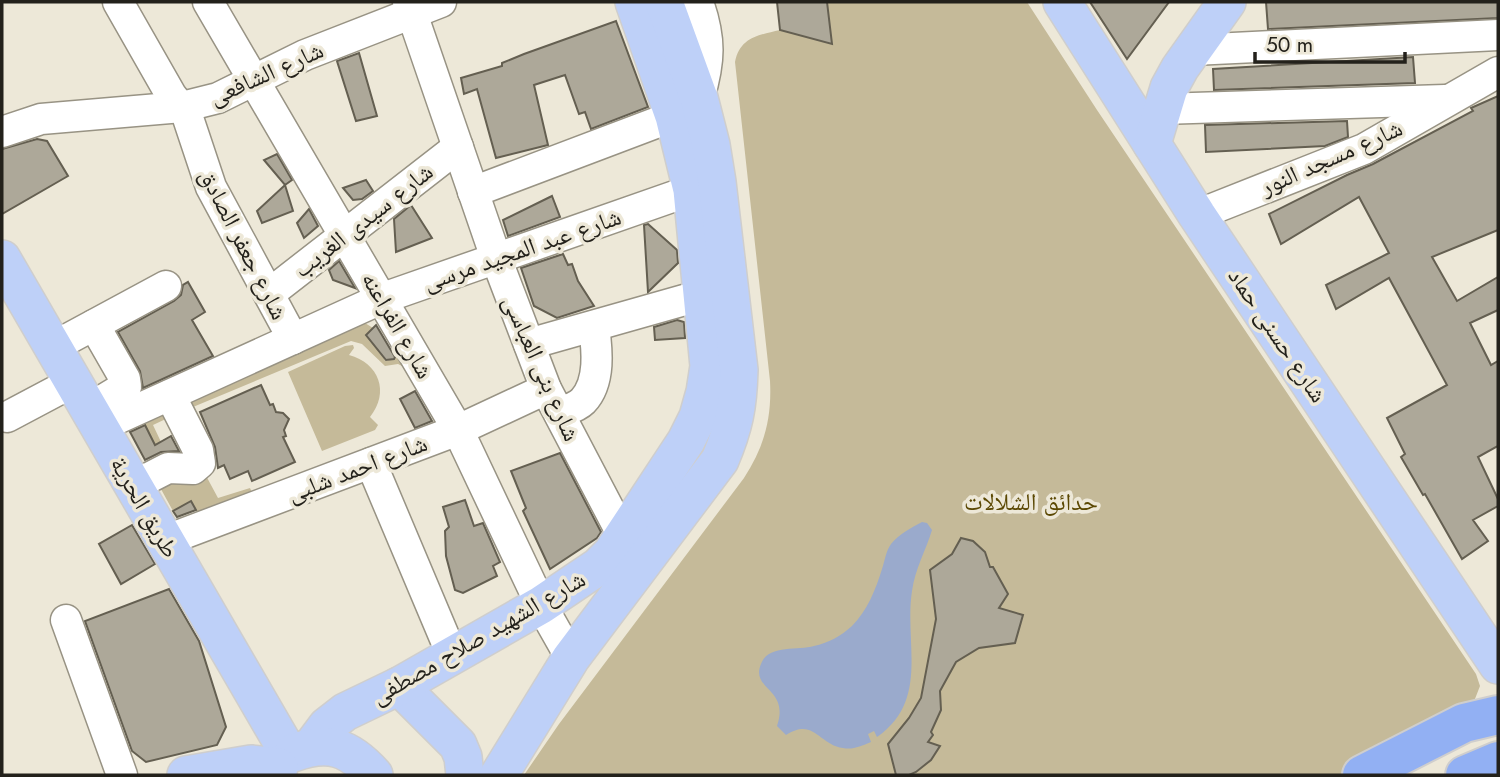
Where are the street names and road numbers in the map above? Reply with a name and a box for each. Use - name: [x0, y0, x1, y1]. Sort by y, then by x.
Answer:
- street label: شارع الشافعى: [203, 32, 329, 114]
- street label: شارع مسجد النور: [1253, 110, 1408, 204]
- street label: شارع سيدى الغريب: [286, 154, 440, 286]
- street label: شارع جعفر الصادق: [191, 162, 297, 326]
- street label: شارع عبد المجيد مرسى: [418, 199, 626, 299]
- street label: شارع حسنى حماد: [1220, 261, 1336, 409]
- street label: شارع الفراعنه: [353, 265, 443, 385]
- street label: شارع بنى العباسى: [494, 290, 590, 446]
- street label: شارع احمد شلبى: [282, 425, 432, 511]
- street label: طريق الحرية: [102, 450, 188, 564]
- street label: شارع الشهيد صلاح مصطفى: [364, 561, 592, 713]

